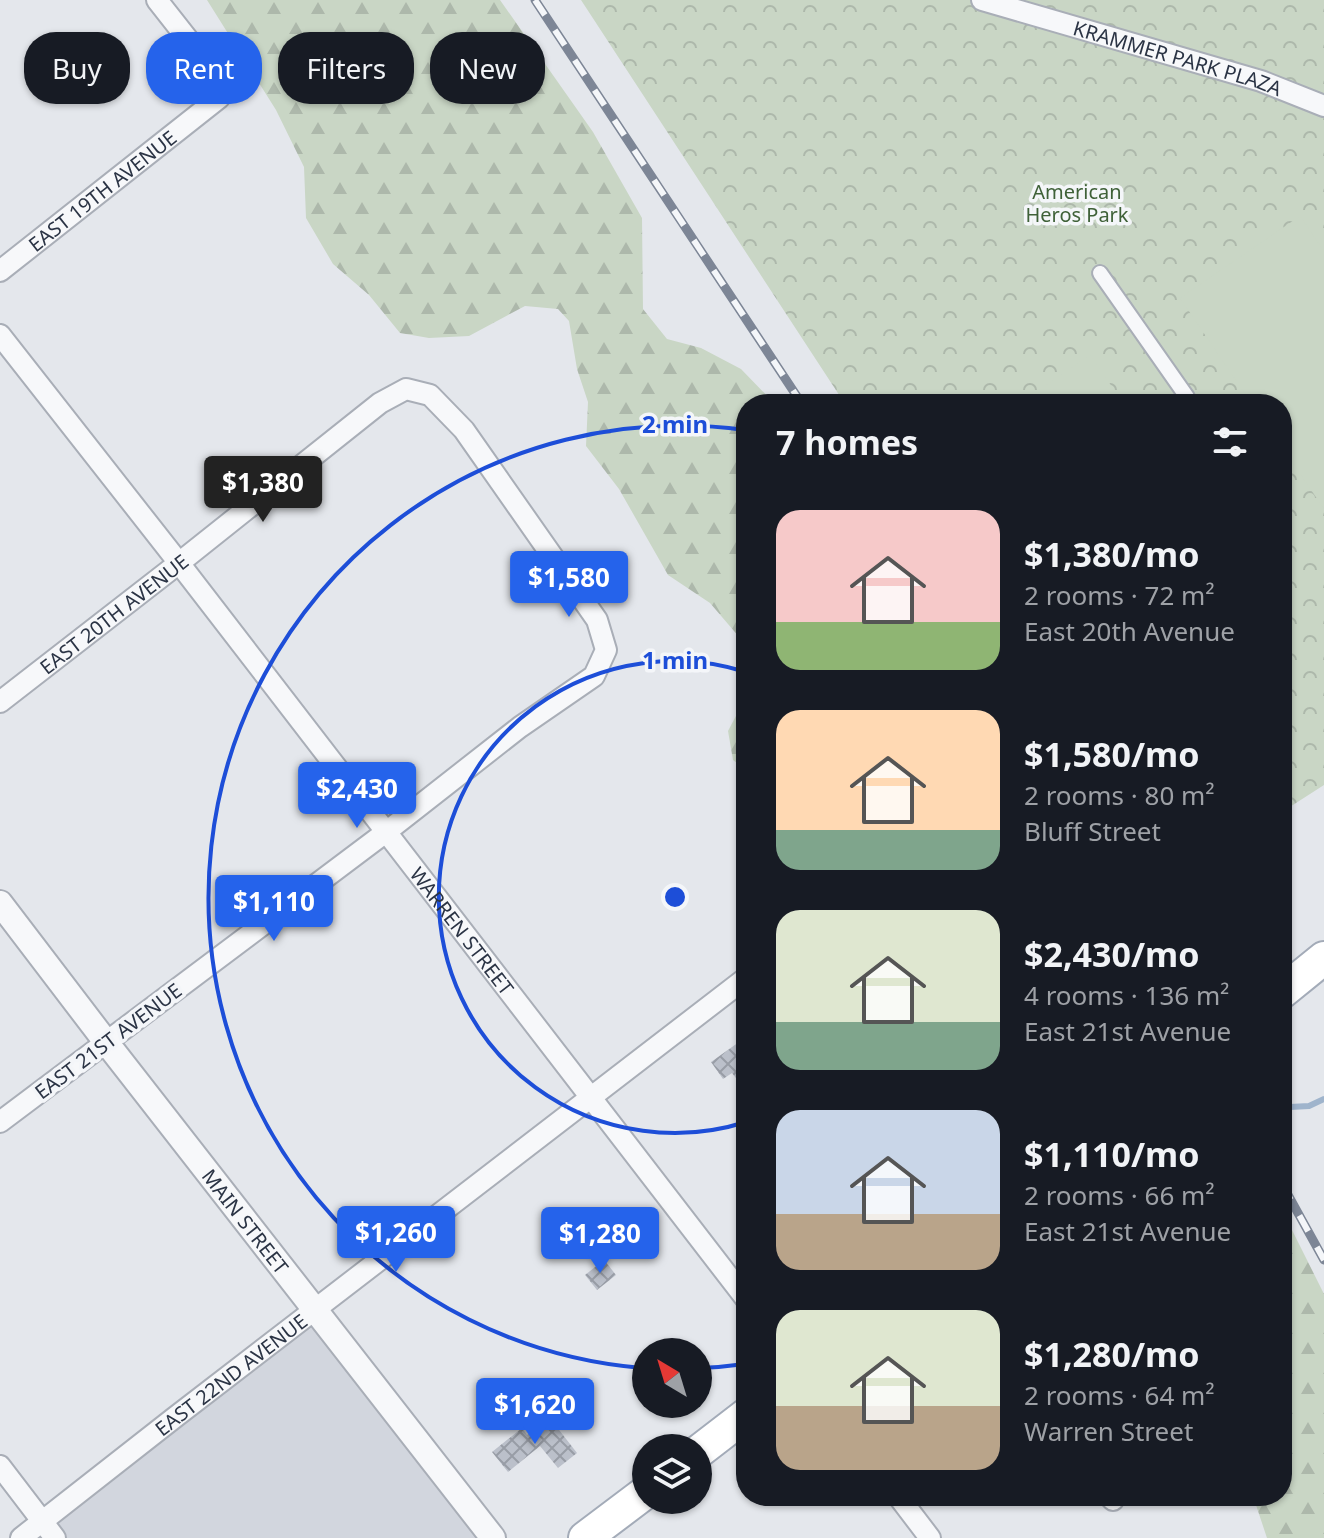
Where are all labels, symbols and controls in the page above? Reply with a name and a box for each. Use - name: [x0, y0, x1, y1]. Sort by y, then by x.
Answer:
- street label: KRAMMER PARK PLAZA: [1070, 14, 1286, 102]
- chip: Buy: [24, 32, 130, 104]
- chip: Rent: [146, 32, 262, 104]
- chip: Filters: [278, 32, 414, 104]
- chip: New: [430, 32, 545, 104]
- street label: EAST 19TH AVENUE: [22, 124, 182, 257]
- park label: American Heros Park: [1025, 178, 1129, 228]
- text: 2 min: [642, 407, 708, 440]
- text: 7 homes: [776, 419, 918, 465]
- icon: filters: [1208, 420, 1252, 464]
- pin: $1,380: [198, 456, 328, 524]
- text: $1,380: [222, 464, 304, 500]
- text: $1,380/mo: [1024, 531, 1199, 577]
- icon: home: [840, 542, 936, 638]
- street label: EAST 20TH AVENUE: [34, 547, 194, 680]
- pin: $1,580: [504, 551, 634, 619]
- text: $1,580: [528, 559, 610, 595]
- text: 2 rooms · 72 m²: [1024, 577, 1214, 613]
- text: East 20th Avenue: [1024, 613, 1235, 649]
- text: 1 min: [642, 643, 708, 676]
- text: $1,580/mo: [1024, 731, 1199, 777]
- icon: home: [840, 742, 936, 838]
- pin: $2,430: [292, 762, 422, 830]
- text: $2,430: [316, 770, 398, 806]
- text: 2 rooms · 80 m²: [1024, 777, 1214, 813]
- text: Bluff Street: [1024, 813, 1161, 849]
- street label: WARREN STREET: [404, 861, 520, 1000]
- pin: $1,110: [209, 875, 339, 943]
- text: $1,110: [233, 883, 315, 919]
- centre of rings: [661, 883, 689, 911]
- text: $2,430/mo: [1024, 931, 1199, 977]
- icon: home: [840, 942, 936, 1038]
- street label: EAST 21ST AVENUE: [29, 977, 187, 1105]
- text: 4 rooms · 136 m²: [1024, 977, 1229, 1013]
- text: East 21st Avenue: [1024, 1013, 1231, 1049]
- text: $1,110/mo: [1024, 1131, 1199, 1177]
- icon: home: [840, 1142, 936, 1238]
- street label: MAIN STREET: [196, 1163, 295, 1279]
- text: 2 rooms · 66 m²: [1024, 1177, 1214, 1213]
- pin: $1,260: [331, 1206, 461, 1274]
- pin: $1,280: [535, 1207, 665, 1275]
- text: East 21st Avenue: [1024, 1213, 1231, 1249]
- text: $1,260: [355, 1214, 437, 1250]
- text: $1,280: [559, 1215, 641, 1251]
- street label: EAST 22ND AVENUE: [149, 1307, 312, 1442]
- text: $1,280/mo: [1024, 1331, 1199, 1377]
- north arrow: [632, 1338, 712, 1418]
- map controls: [632, 1338, 712, 1514]
- icon: home: [840, 1342, 936, 1438]
- text: 2 rooms · 64 m²: [1024, 1377, 1214, 1413]
- pin: $1,620: [470, 1378, 600, 1446]
- text: $1,620: [494, 1386, 576, 1422]
- text: Warren Street: [1024, 1413, 1193, 1449]
- button: layers: [632, 1434, 712, 1514]

